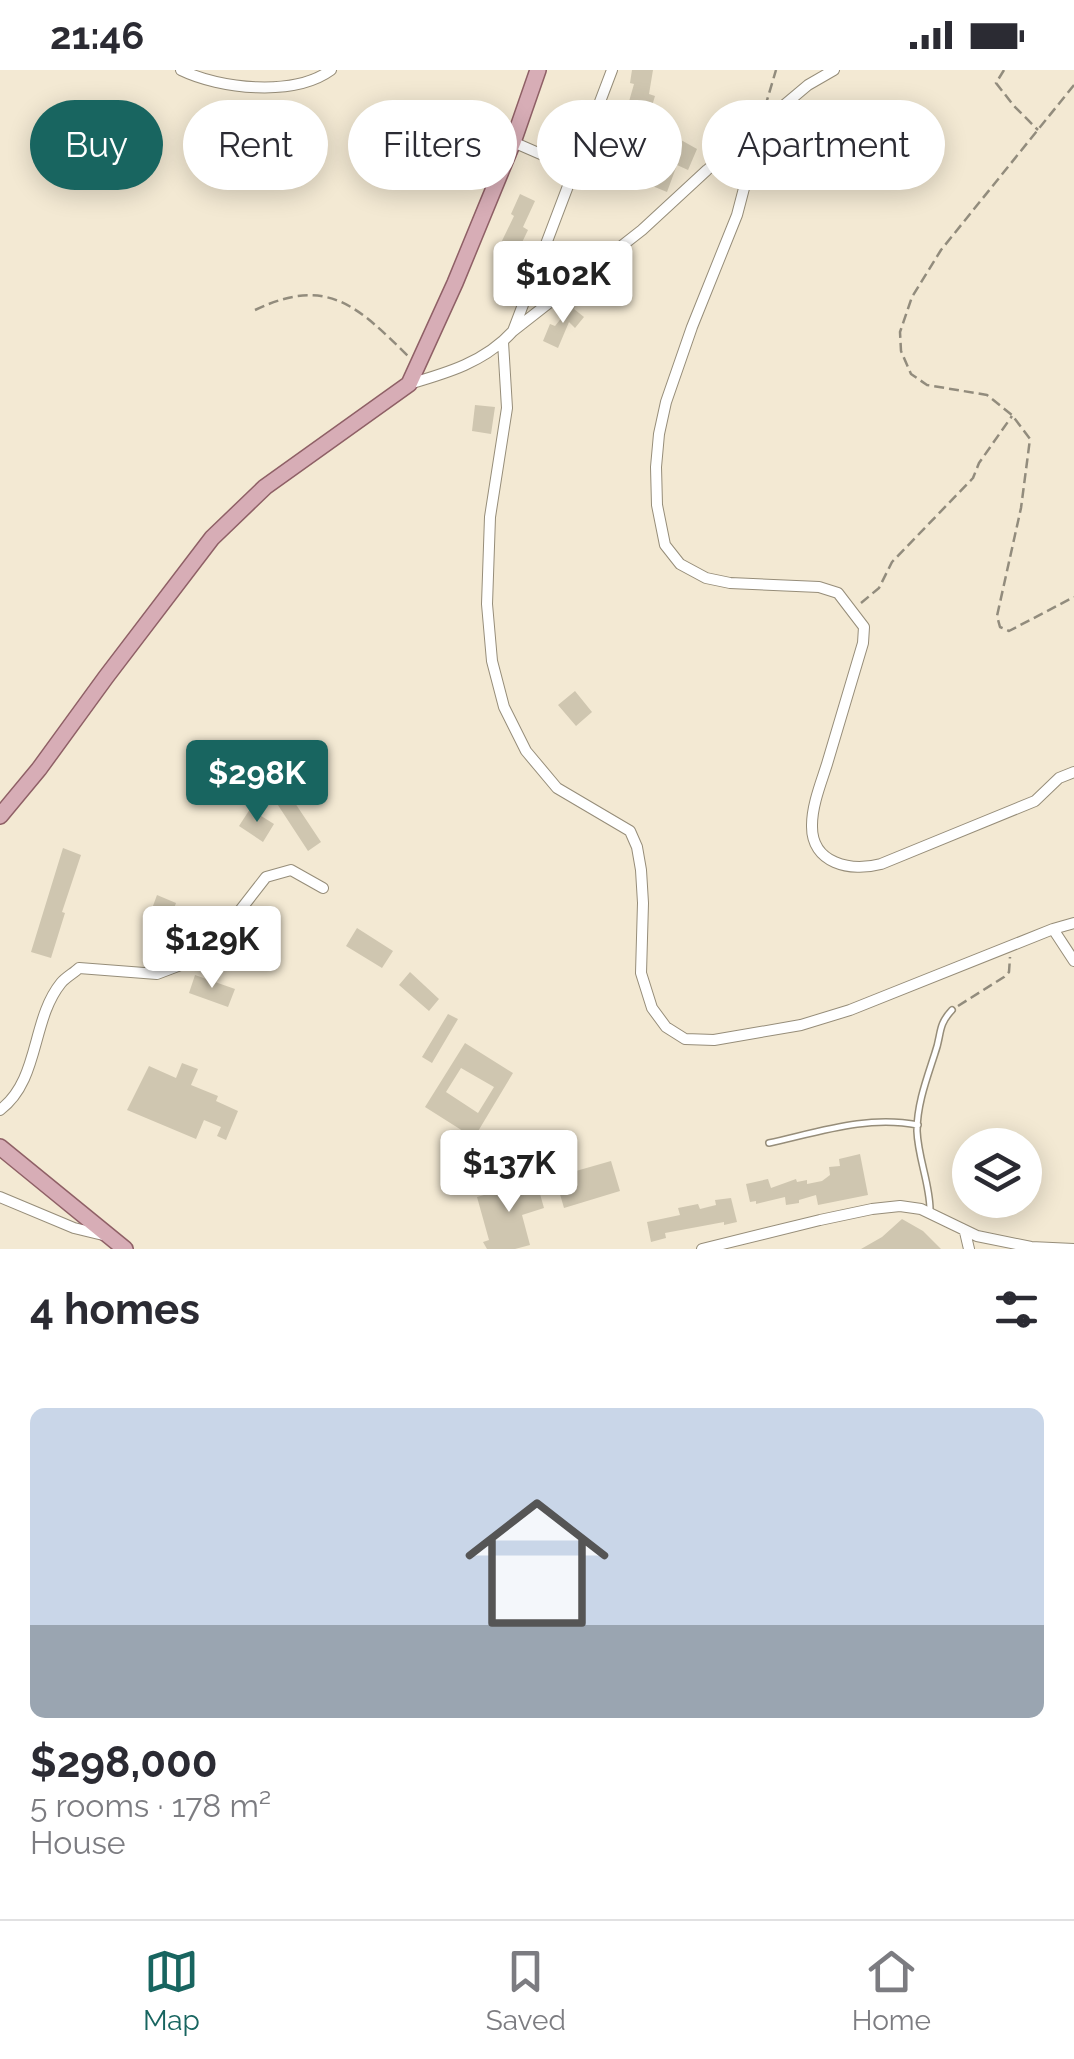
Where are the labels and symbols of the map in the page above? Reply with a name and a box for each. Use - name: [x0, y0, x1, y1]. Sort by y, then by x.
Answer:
- pin: $102K: [493, 241, 633, 326]
- pin: $298K: [187, 740, 327, 825]
- pin: $129K: [142, 906, 282, 991]
- pin: $137K: [439, 1130, 579, 1215]

